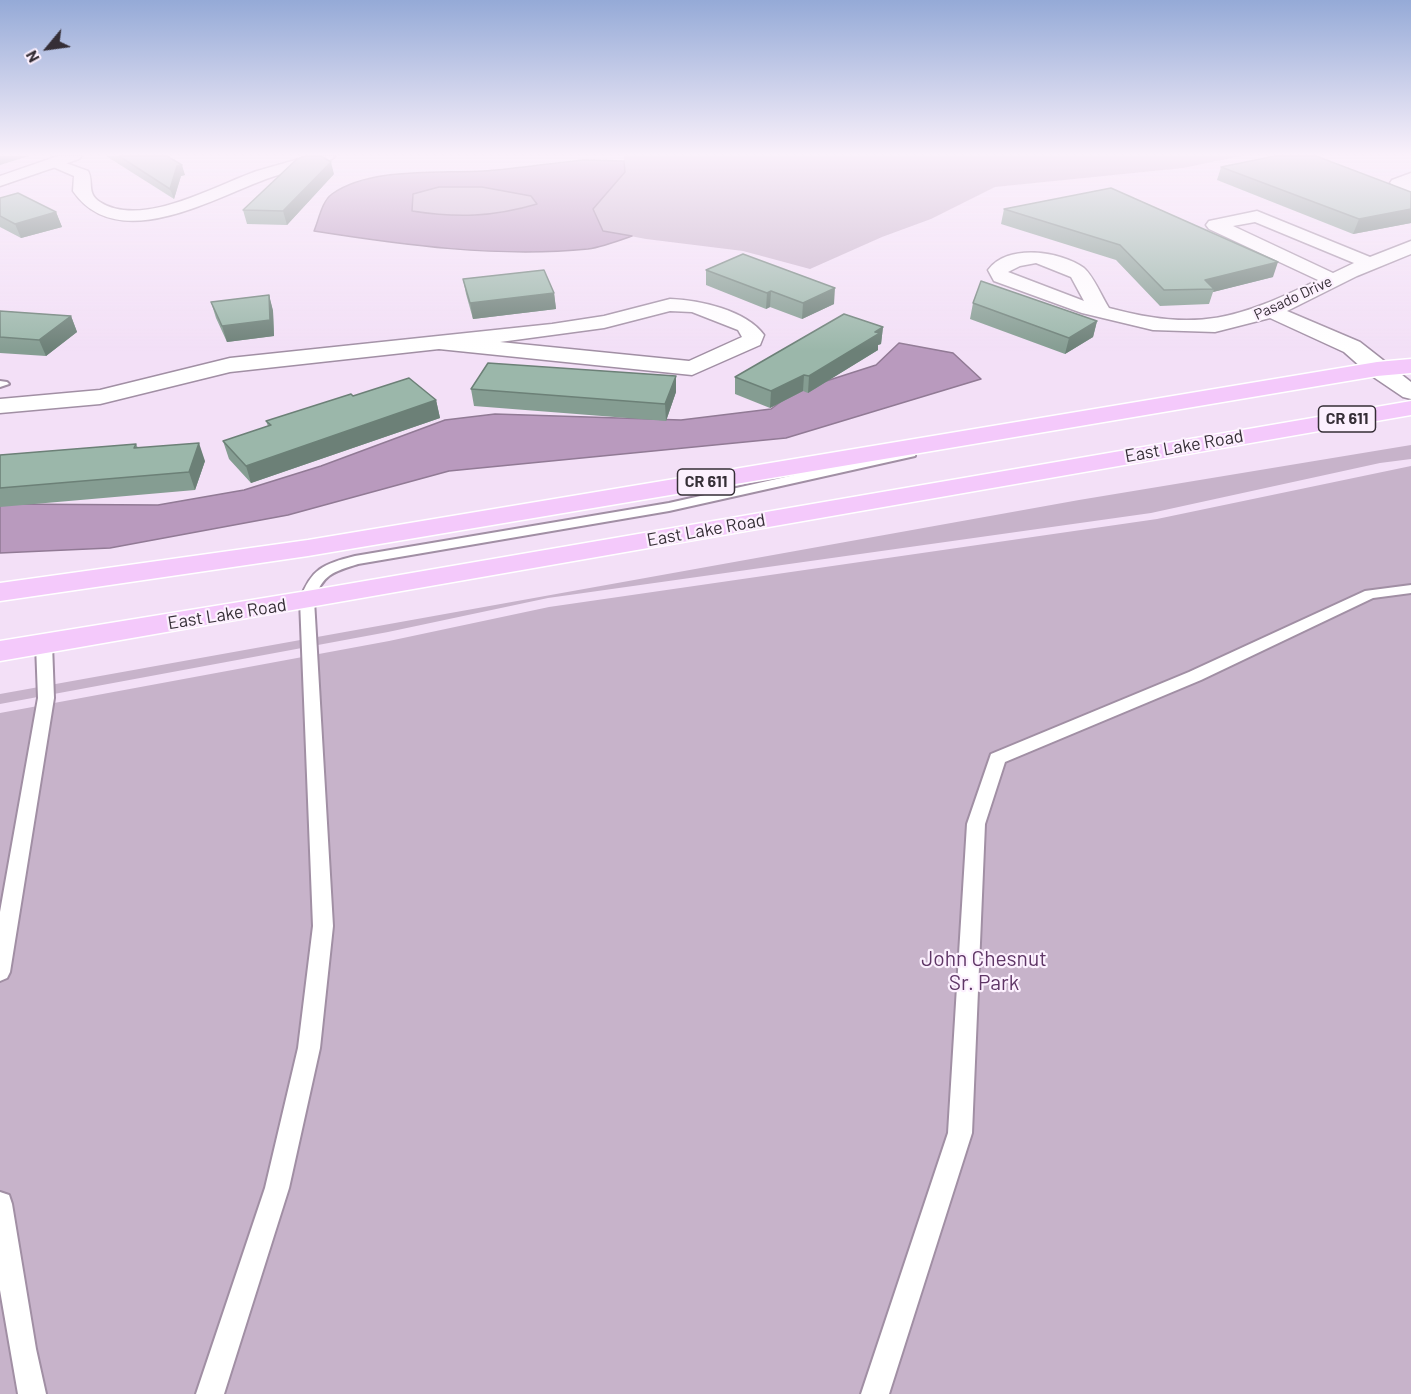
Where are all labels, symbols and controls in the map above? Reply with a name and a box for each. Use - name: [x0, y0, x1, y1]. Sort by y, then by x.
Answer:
- north arrow: [18, 18, 78, 78]
- text: N: [21, 48, 43, 66]
- street label: Pasado Drive: [1251, 272, 1335, 324]
- road number: CR 611: [1318, 406, 1376, 432]
- street label: East Lake Road: [1123, 425, 1245, 467]
- road number: CR 611: [678, 469, 734, 495]
- street label: East Lake Road: [645, 509, 767, 551]
- street label: East Lake Road: [166, 594, 288, 634]
- park label: John Chesnut Sr. Park: [921, 946, 1047, 996]

